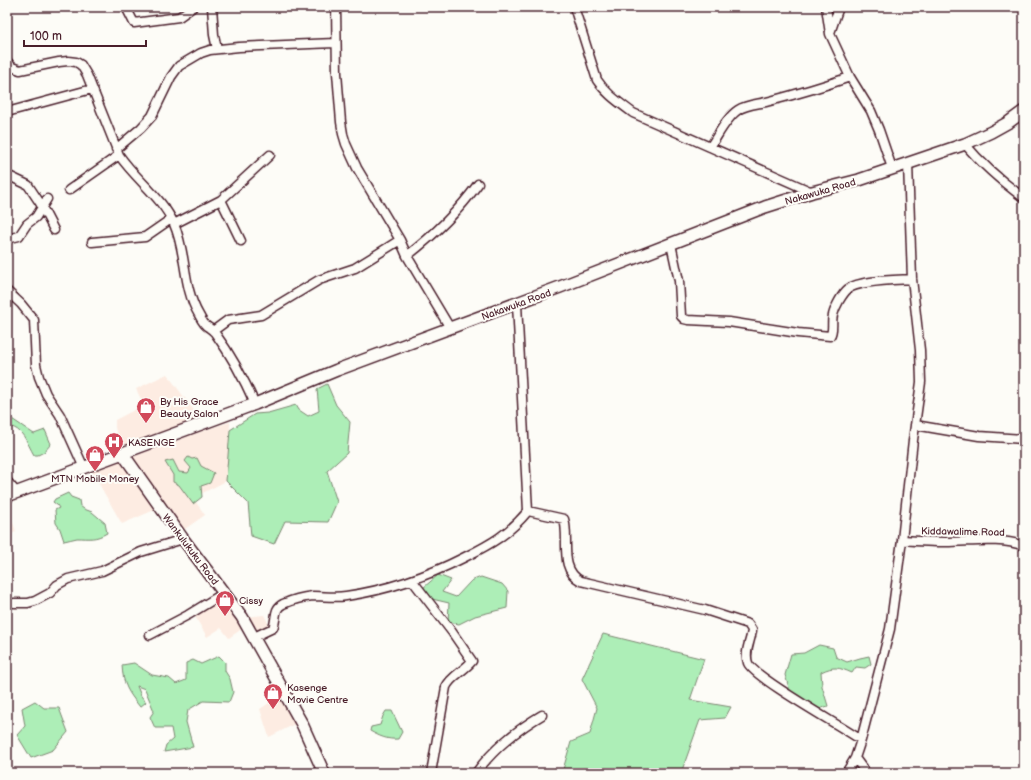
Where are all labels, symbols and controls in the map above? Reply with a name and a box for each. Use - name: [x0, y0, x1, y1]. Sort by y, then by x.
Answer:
- scale bar: [24, 22, 146, 48]
- text: 100 m: [30, 29, 62, 44]
- street label: Nakawuka Road: [783, 176, 857, 208]
- street label: Nakawuka Road: [480, 287, 553, 323]
- shop icon: By His Grace Beauty Salon: [135, 396, 157, 424]
- place label: By His Grace Beauty Salon: [160, 396, 219, 420]
- hospital icon: KASENGE: [103, 431, 125, 459]
- place label: KASENGE: [128, 437, 175, 449]
- shop icon: MTN Mobile Money: [84, 444, 106, 472]
- place label: MTN Mobile Money: [51, 473, 140, 485]
- street label: Wankulukuku Road: [160, 512, 221, 588]
- street label: Kiddawalime Road: [921, 525, 1005, 539]
- shop icon: Cissy: [214, 589, 236, 617]
- place label: Cissy: [239, 595, 263, 607]
- shop icon: Kasenge Movie Centre: [262, 682, 284, 710]
- place label: Kasenge Movie Centre: [287, 682, 348, 706]

